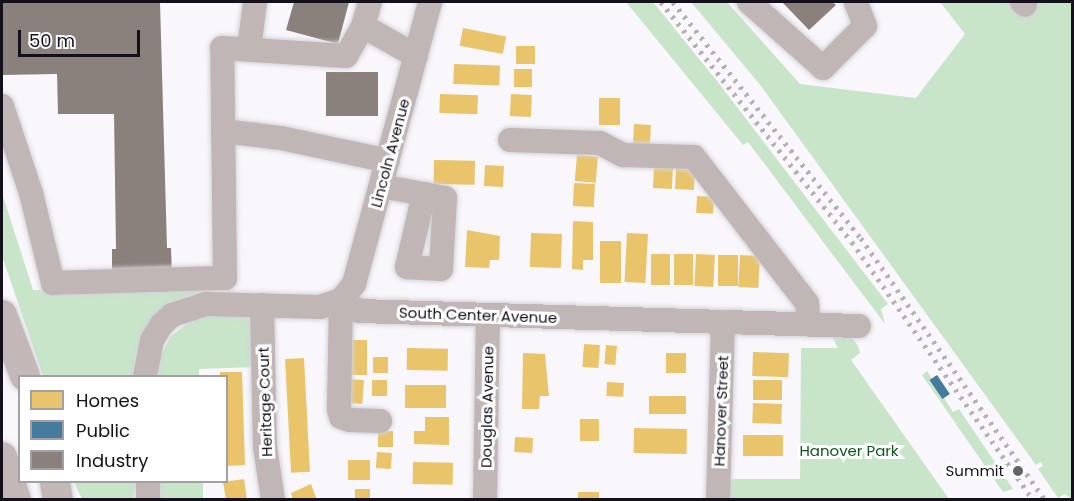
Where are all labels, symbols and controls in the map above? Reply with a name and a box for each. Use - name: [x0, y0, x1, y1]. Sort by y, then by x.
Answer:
- scale bar: [21, 18, 142, 56]
- text: 50 m: [29, 28, 75, 53]
- street label: Lincoln Avenue: [367, 97, 413, 209]
- street label: South Center Avenue: [399, 303, 557, 327]
- street label: Douglas Avenue: [477, 346, 497, 468]
- street label: Heritage Court: [254, 347, 276, 457]
- street label: Hanover Street: [710, 355, 732, 467]
- legend: [18, 375, 228, 483]
- text: Homes: [76, 388, 139, 413]
- text: Public: [76, 418, 130, 443]
- park label: Hanover Park: [799, 442, 899, 460]
- text: Industry: [76, 448, 148, 473]
- place label: Summit: [946, 462, 1004, 480]
- marker: Summit: [1009, 462, 1027, 480]

